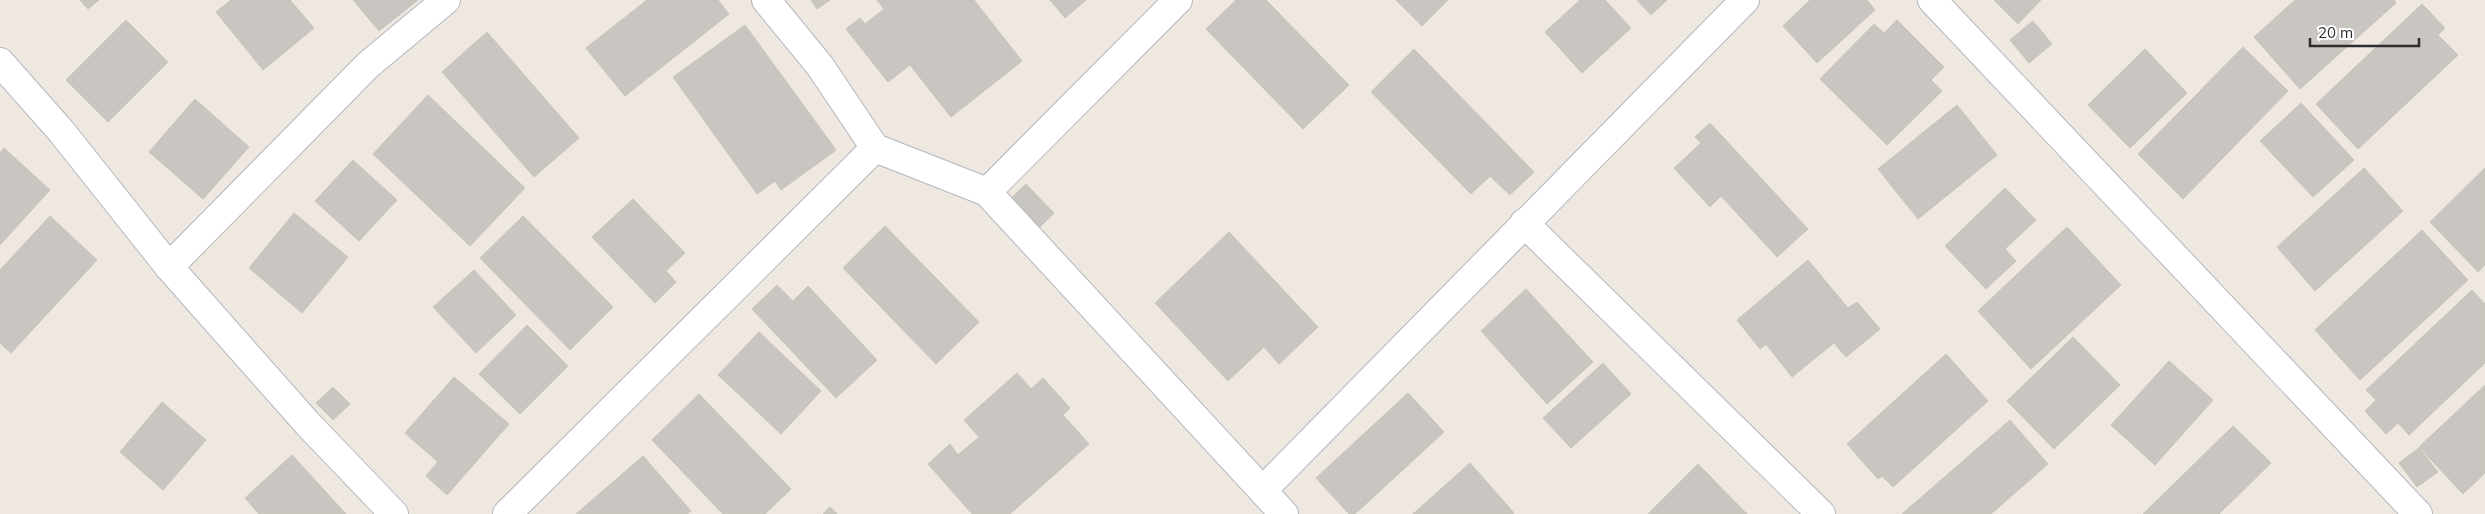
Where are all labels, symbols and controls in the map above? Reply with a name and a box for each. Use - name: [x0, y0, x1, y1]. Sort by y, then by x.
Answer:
- scale bar: [2310, 15, 2419, 47]
- text: 20 m: [2318, 23, 2353, 42]

